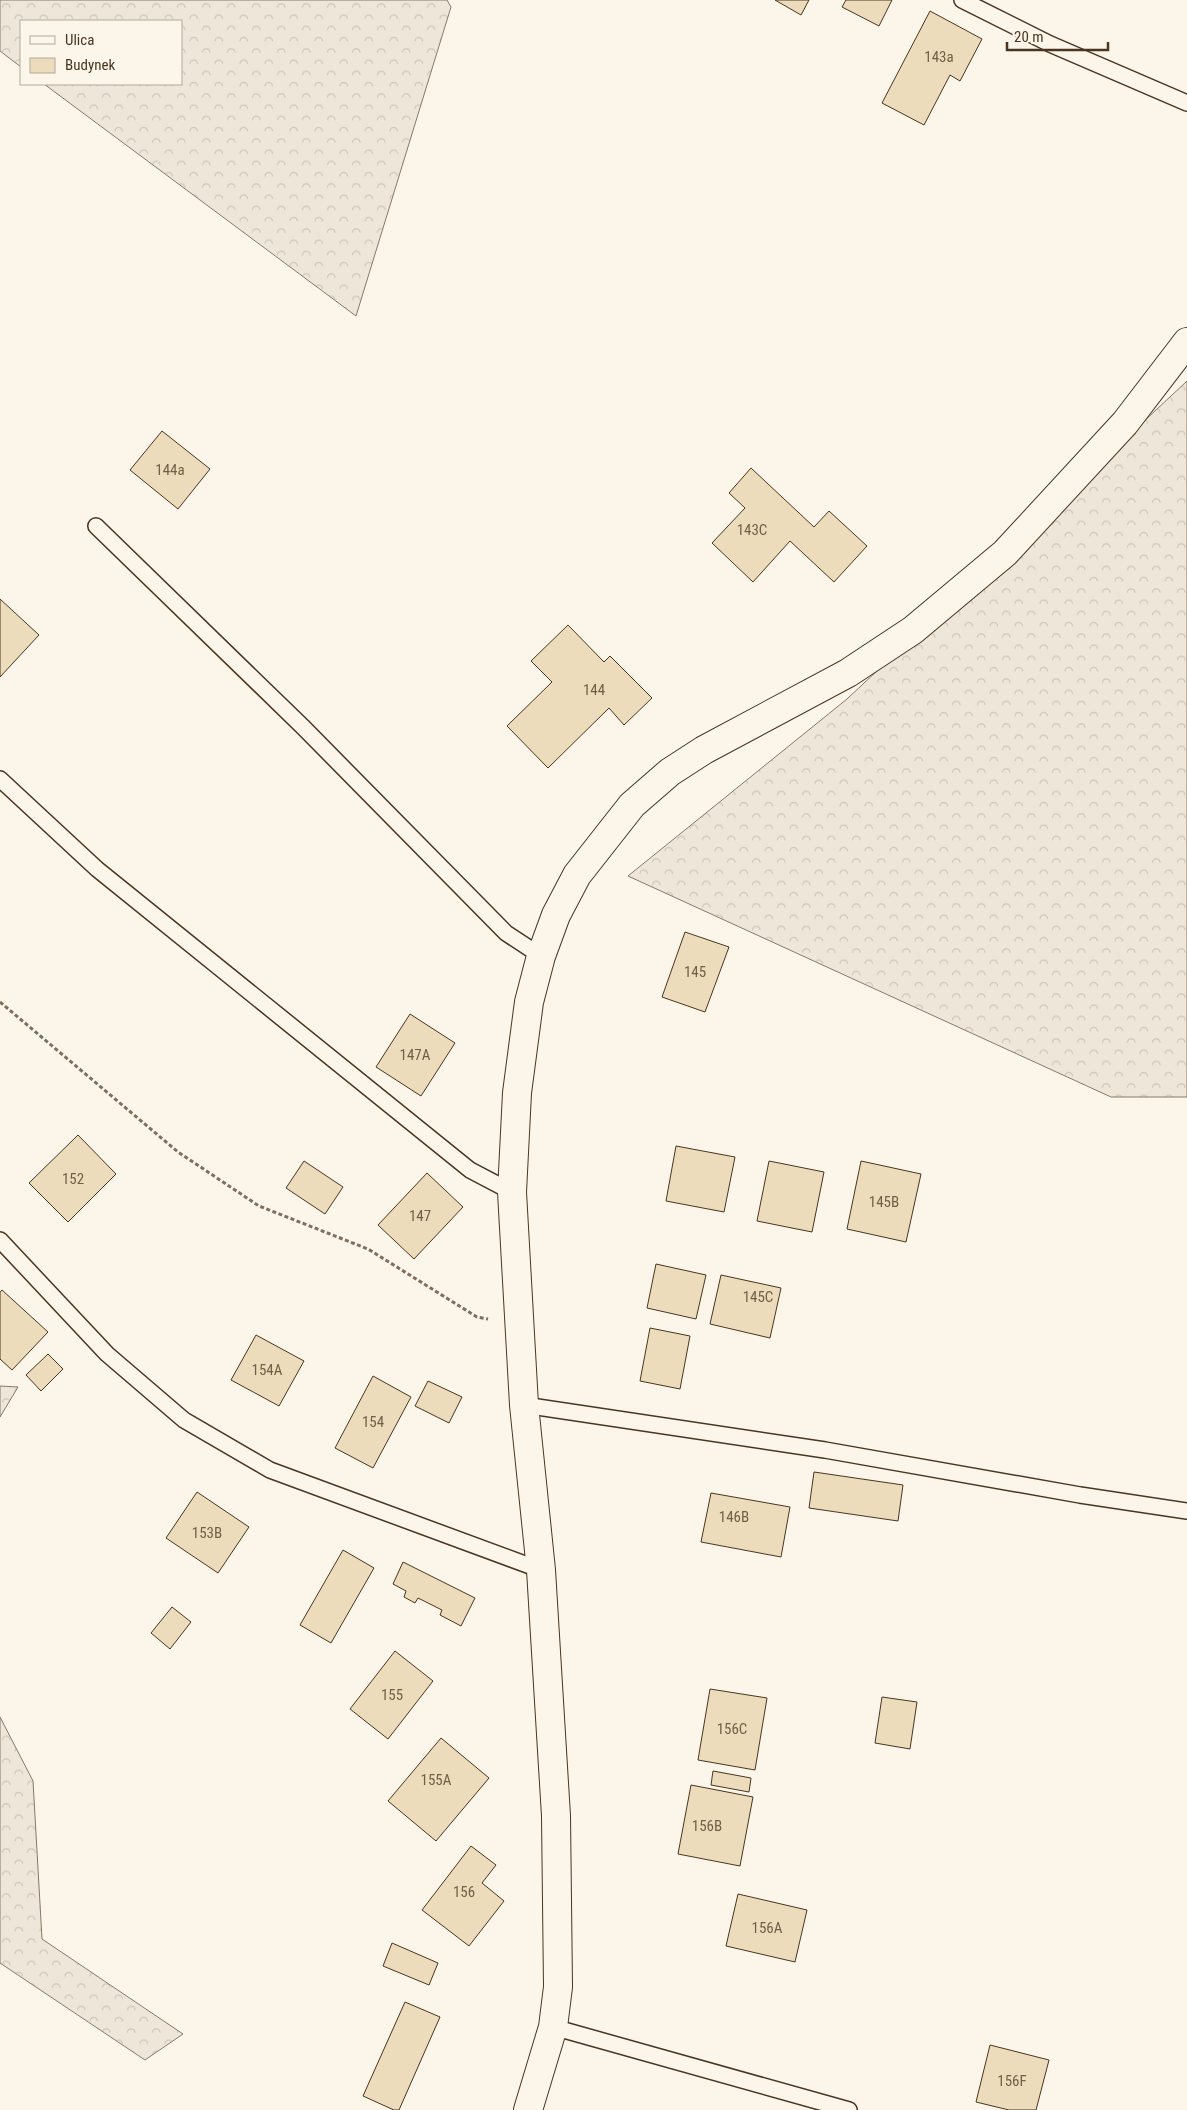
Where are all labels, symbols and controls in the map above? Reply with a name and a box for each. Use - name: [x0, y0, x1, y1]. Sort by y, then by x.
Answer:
- legend: [20, 20, 182, 85]
- scale bar: [1007, 20, 1108, 52]
- text: 20 m: [1014, 28, 1044, 46]
- text: Ulica: [65, 31, 94, 49]
- house number: 143a: [924, 48, 954, 66]
- text: Budynek: [65, 56, 115, 74]
- house number: 144a: [155, 461, 185, 479]
- house number: 143C: [737, 521, 767, 539]
- house number: 144: [583, 681, 605, 699]
- house number: 145: [684, 963, 706, 981]
- house number: 147A: [400, 1046, 431, 1064]
- house number: 152: [62, 1170, 84, 1188]
- house number: 145B: [869, 1193, 899, 1211]
- house number: 147: [409, 1207, 431, 1225]
- house number: 145C: [743, 1288, 773, 1306]
- house number: 154A: [252, 1361, 283, 1379]
- house number: 154: [362, 1413, 384, 1431]
- house number: 146B: [719, 1508, 749, 1526]
- house number: 153B: [192, 1524, 222, 1542]
- house number: 155: [381, 1686, 403, 1704]
- house number: 156C: [717, 1720, 747, 1738]
- house number: 155A: [421, 1771, 452, 1789]
- house number: 156B: [692, 1817, 722, 1835]
- house number: 156: [453, 1883, 475, 1901]
- house number: 156A: [752, 1919, 783, 1937]
- house number: 156F: [997, 2072, 1027, 2090]

